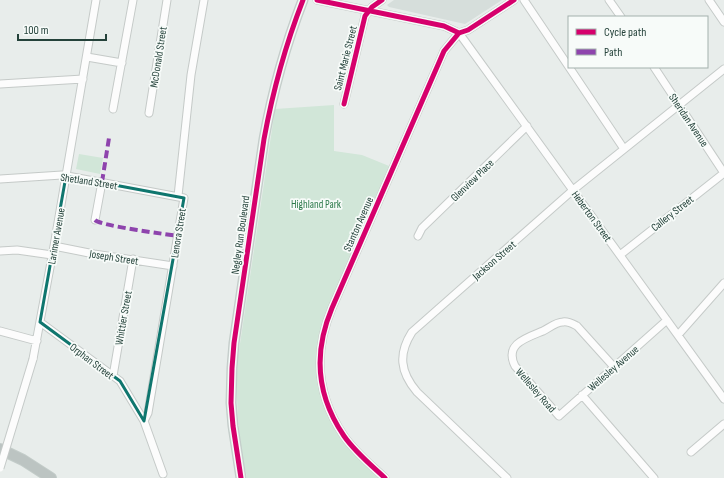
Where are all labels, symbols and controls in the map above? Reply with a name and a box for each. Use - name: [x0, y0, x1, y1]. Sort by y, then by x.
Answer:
- scale bar: [18, 16, 106, 42]
- legend: [568, 16, 708, 68]
- text: 100 m: [24, 23, 49, 38]
- street label: Saint Marie Street: [331, 24, 360, 92]
- street label: McDonald Street: [147, 25, 170, 88]
- text: Cycle path: [604, 25, 646, 40]
- text: Path: [604, 45, 622, 60]
- street label: Sheridan Avenue: [666, 91, 711, 149]
- street label: Glenview Place: [448, 157, 497, 204]
- street label: Shetland Street: [59, 171, 119, 193]
- street label: Heberton Street: [569, 188, 615, 245]
- street label: Callery Street: [648, 192, 697, 234]
- street label: Negley Run Boulevard: [229, 195, 253, 275]
- street label: Stanton Avenue: [341, 195, 376, 253]
- park label: Highland Park: [291, 198, 342, 211]
- street label: Larimer Avenue: [45, 207, 68, 265]
- street label: Lenora Street: [168, 207, 189, 259]
- street label: Jackson Street: [469, 238, 519, 283]
- street label: Joseph Street: [88, 247, 140, 268]
- street label: Whittier Street: [112, 289, 135, 346]
- street label: Orphan Street: [67, 341, 117, 383]
- street label: Wellesley Avenue: [585, 343, 641, 394]
- street label: Wellesley Road: [513, 365, 559, 415]

